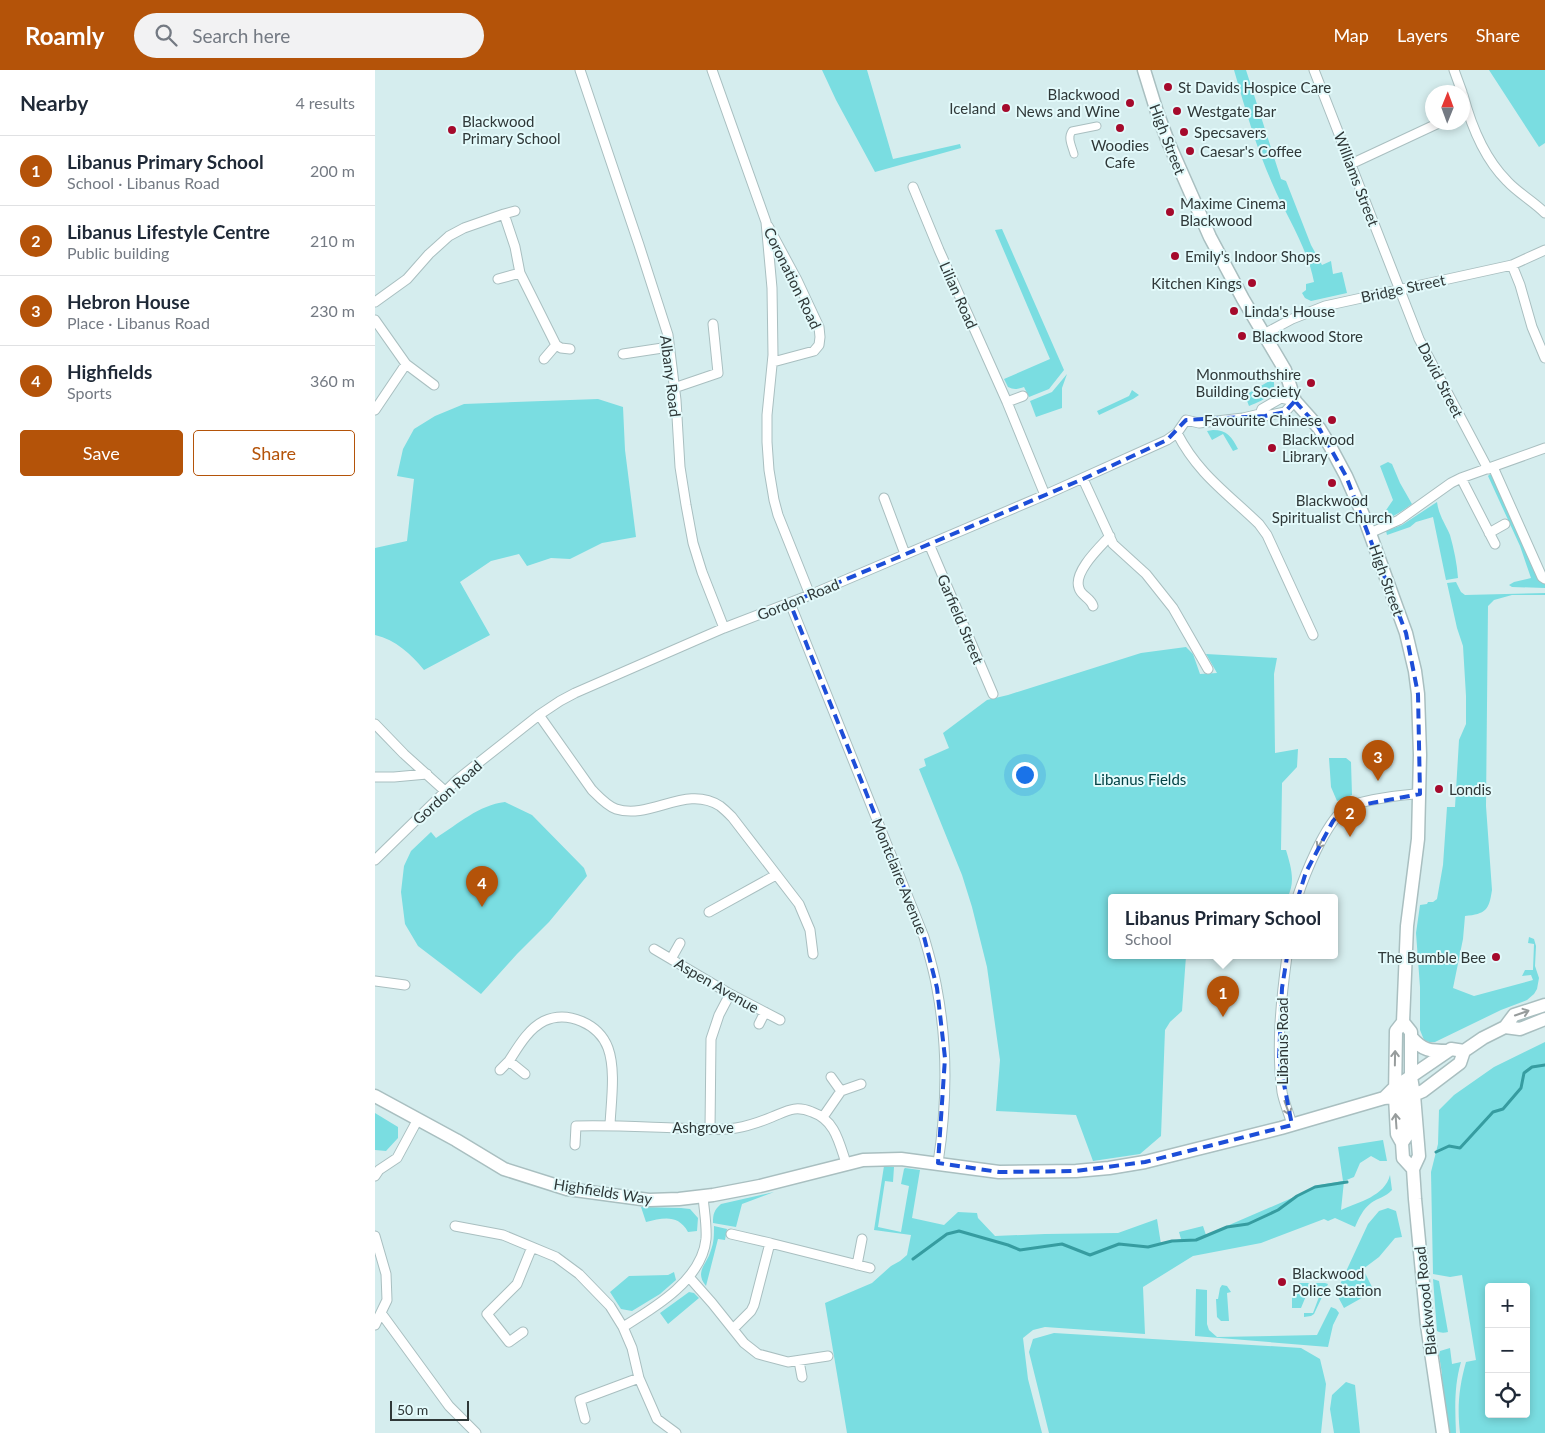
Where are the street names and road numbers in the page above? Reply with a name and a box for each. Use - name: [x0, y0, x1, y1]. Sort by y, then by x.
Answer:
- street label: High Street: [1146, 101, 1190, 178]
- street label: Williams Street: [1331, 129, 1383, 229]
- street label: Coronation Road: [761, 224, 825, 332]
- street label: Lilian Road: [936, 259, 982, 331]
- street label: Bridge Street: [1359, 270, 1447, 306]
- street label: Albany Road: [657, 334, 685, 418]
- street label: David Street: [1414, 340, 1468, 421]
- street label: High Street: [1366, 542, 1408, 619]
- street label: Garfield Street: [934, 571, 988, 667]
- street label: Gordon Road: [754, 574, 842, 624]
- street label: Gordon Road: [409, 756, 485, 828]
- street label: Montclaire Avenue: [868, 815, 932, 937]
- street label: Aspen Avenue: [672, 954, 762, 1016]
- street label: Libanus Road: [1273, 997, 1291, 1085]
- street label: Ashgrove: [672, 1118, 734, 1136]
- street label: Highfields Way: [553, 1174, 654, 1208]
- street label: Blackwood Road: [1410, 1246, 1440, 1356]

